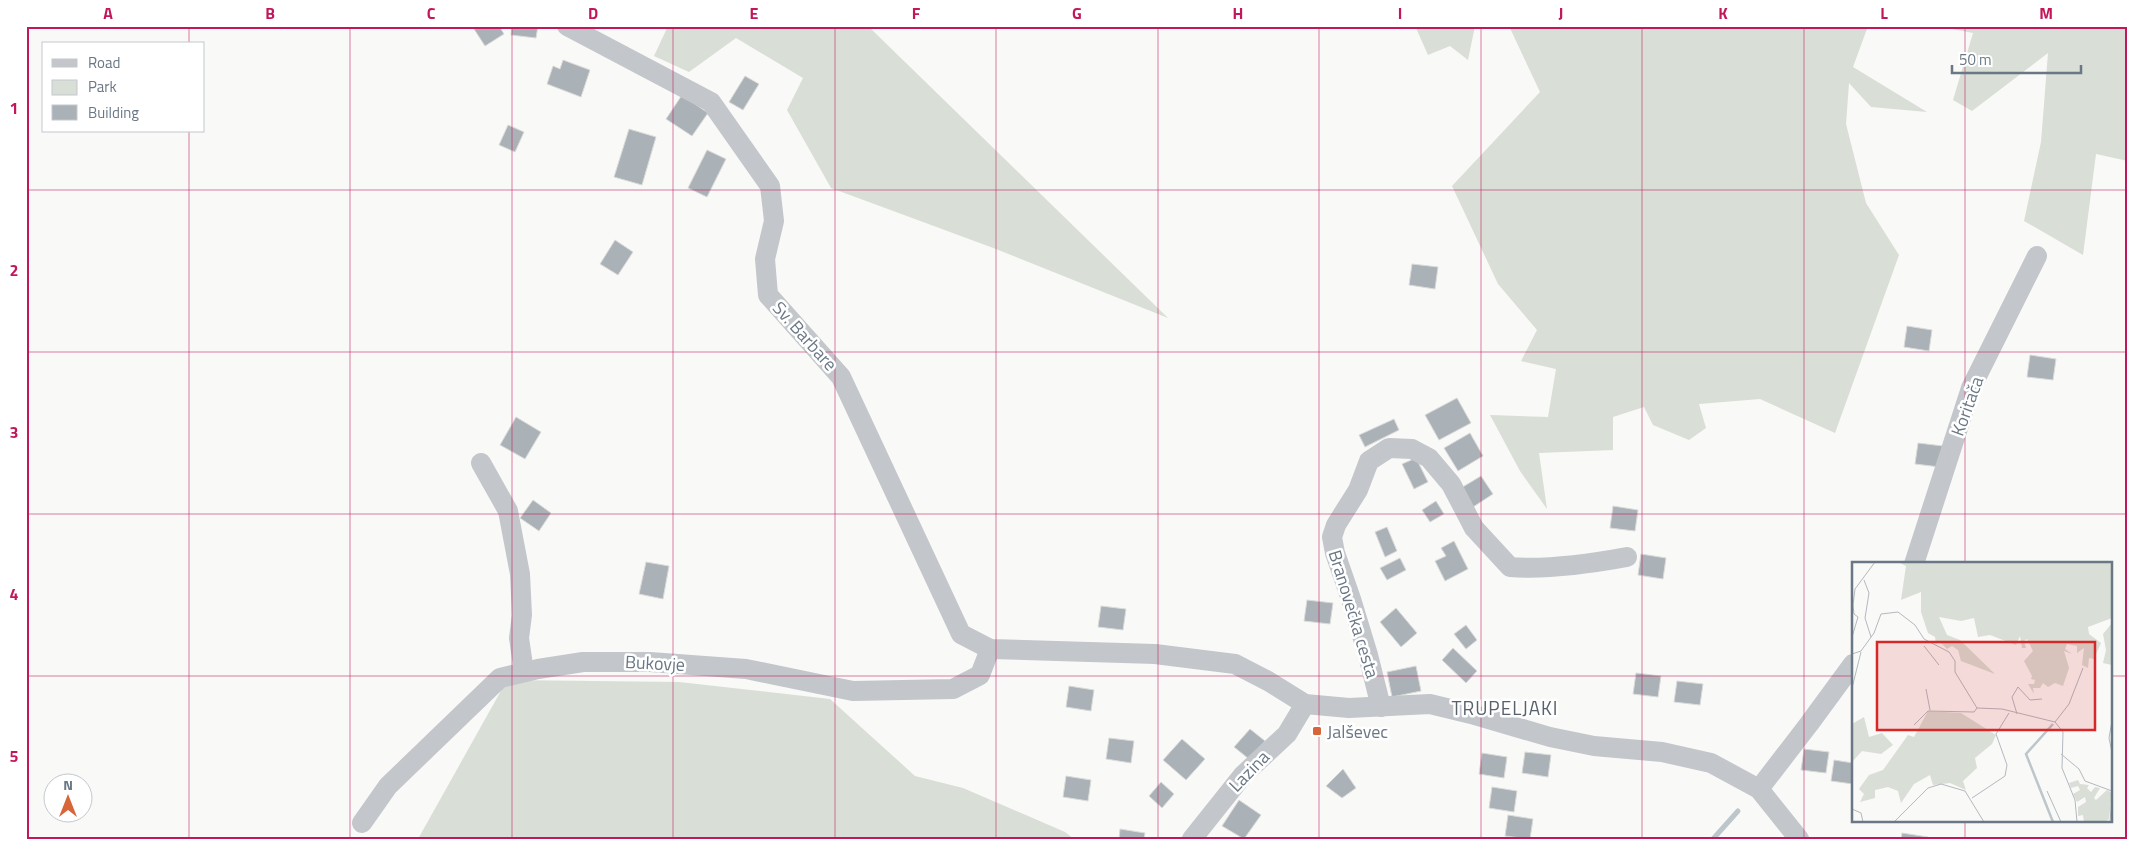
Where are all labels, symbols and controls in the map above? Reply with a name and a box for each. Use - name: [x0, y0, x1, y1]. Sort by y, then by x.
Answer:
- text: A: [103, 1, 113, 25]
- text: B: [265, 1, 275, 25]
- text: C: [427, 1, 436, 25]
- text: D: [588, 1, 598, 25]
- text: E: [750, 1, 759, 25]
- text: F: [912, 1, 921, 25]
- text: G: [1072, 1, 1082, 25]
- text: H: [1233, 1, 1243, 25]
- text: I: [1398, 1, 1402, 25]
- text: J: [1559, 1, 1563, 25]
- text: K: [1718, 1, 1728, 25]
- text: L: [1880, 1, 1888, 25]
- text: M: [2039, 1, 2053, 25]
- legend: [42, 42, 205, 132]
- scale bar: [1952, 42, 2080, 74]
- text: 50 m: [1959, 48, 1992, 71]
- text: Road: [88, 51, 120, 74]
- text: Park: [88, 75, 117, 98]
- text: 1: [10, 96, 18, 120]
- text: Building: [88, 101, 139, 124]
- text: 2: [10, 258, 18, 282]
- street label: Sv. Barbare: [766, 295, 844, 377]
- street label: Koritača: [1944, 372, 1990, 440]
- text: 3: [10, 420, 18, 444]
- street label: Branovečka cesta: [1322, 547, 1386, 681]
- inset map: [1852, 562, 2112, 822]
- text: 4: [10, 582, 19, 606]
- street label: Bukovje: [624, 648, 686, 678]
- district label: TRUPELJAKI: [1451, 693, 1559, 722]
- place label: Jalševec: [1327, 718, 1388, 745]
- marker: Jalševec: [1311, 725, 1323, 737]
- text: 5: [10, 744, 19, 768]
- street label: Lazina: [1222, 744, 1276, 798]
- north arrow: [42, 772, 92, 822]
- text: N: [63, 774, 73, 795]

